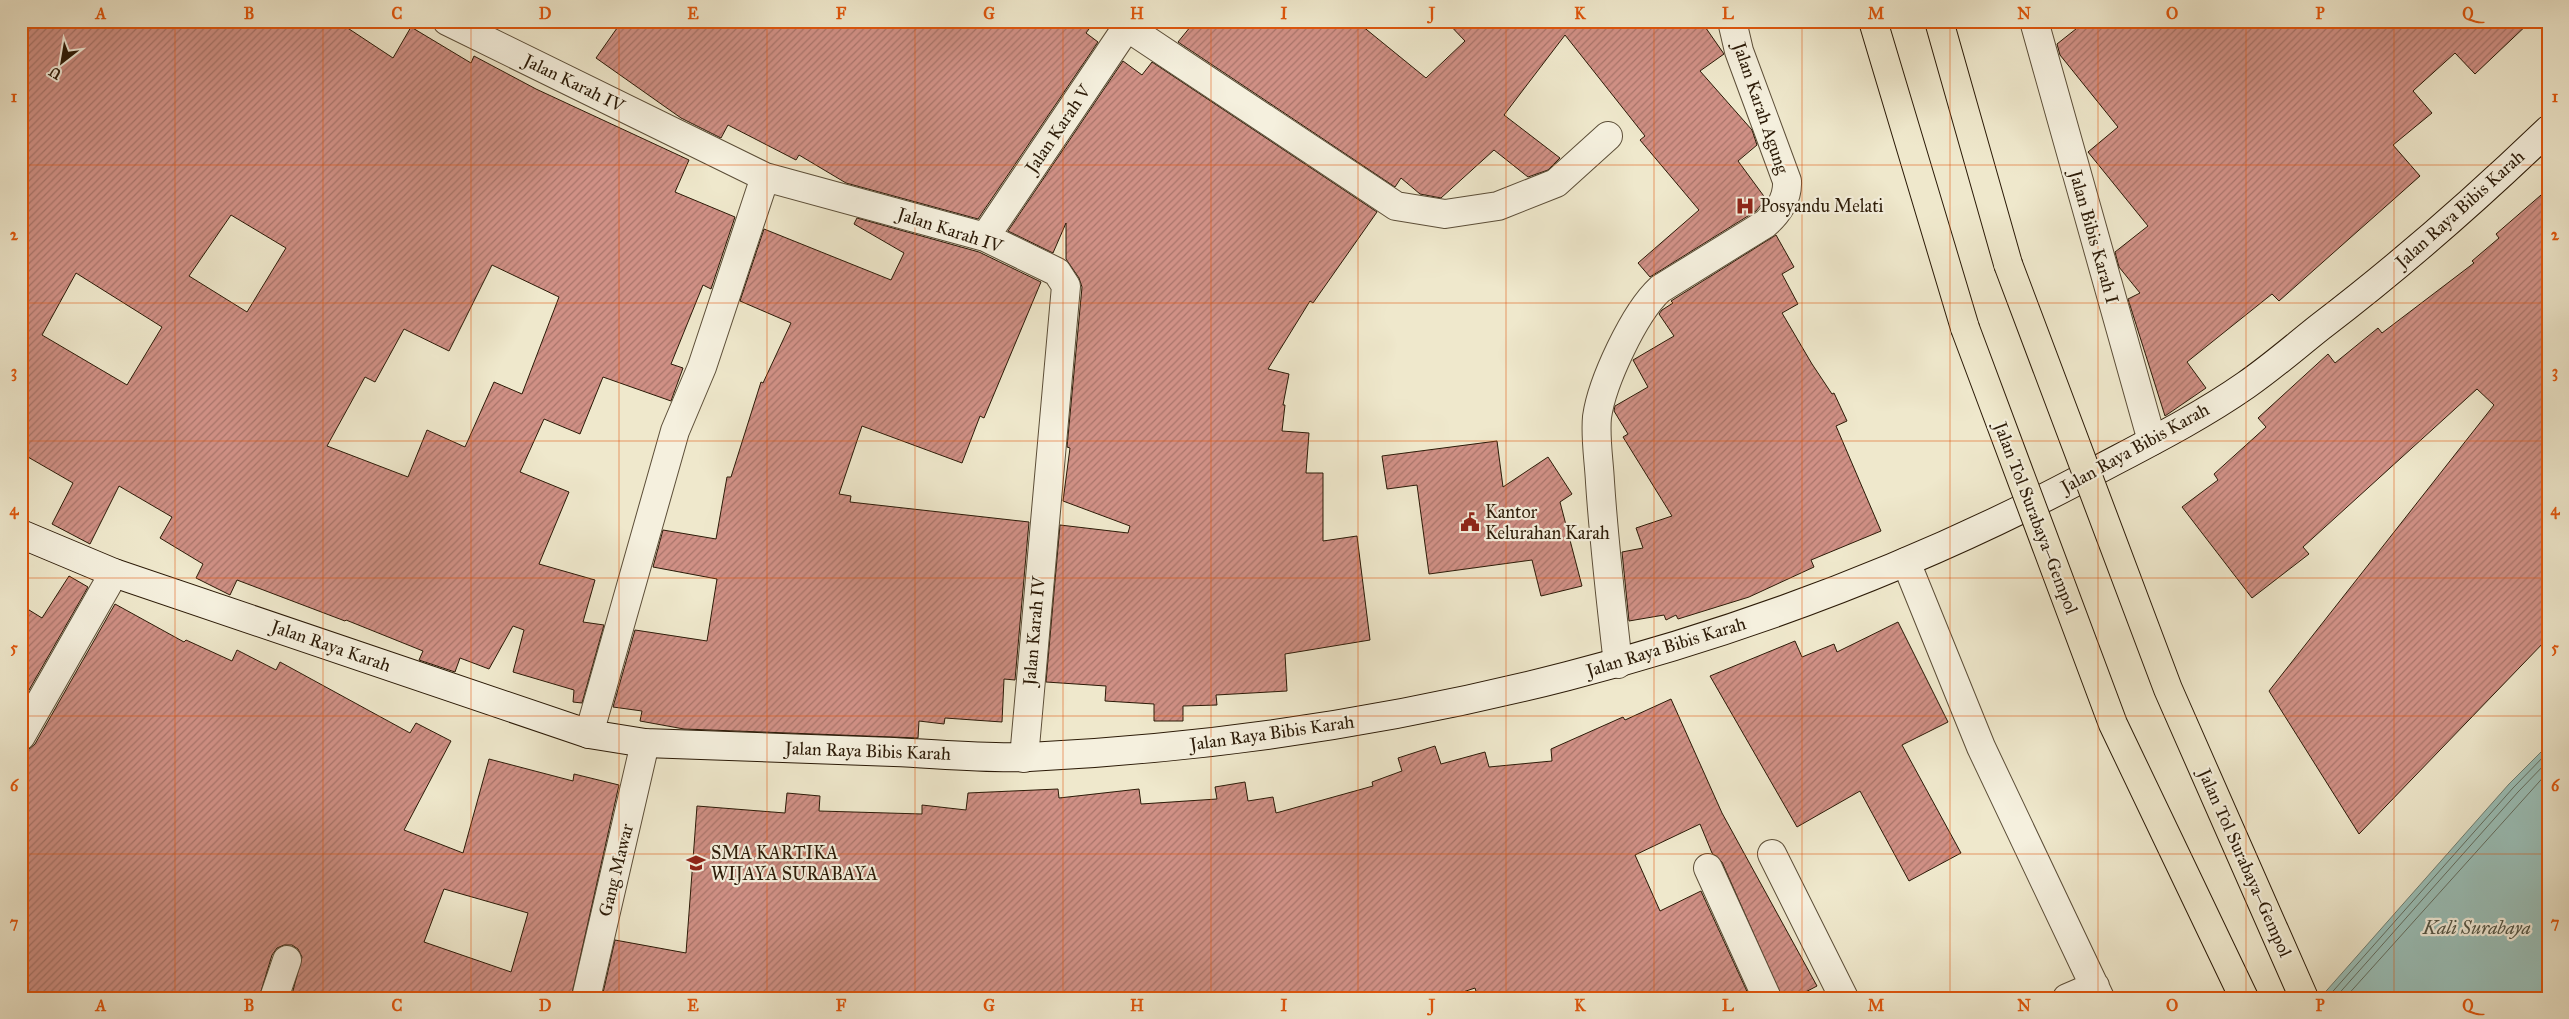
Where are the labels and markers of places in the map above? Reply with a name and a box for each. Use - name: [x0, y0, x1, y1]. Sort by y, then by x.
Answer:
- hospital icon: Posyandu Melati: [1734, 195, 1756, 217]
- place label: Posyandu Melati: [1760, 195, 1884, 217]
- place label: Kantor Kelurahan Karah: [1485, 501, 1610, 544]
- public building icon: Kantor Kelurahan Karah: [1459, 511, 1481, 533]
- place label: SMA KARTIKA WIJAYA SURABAYA: [711, 842, 878, 886]
- school or university icon: SMA KARTIKA WIJAYA SURABAYA: [685, 852, 707, 874]

